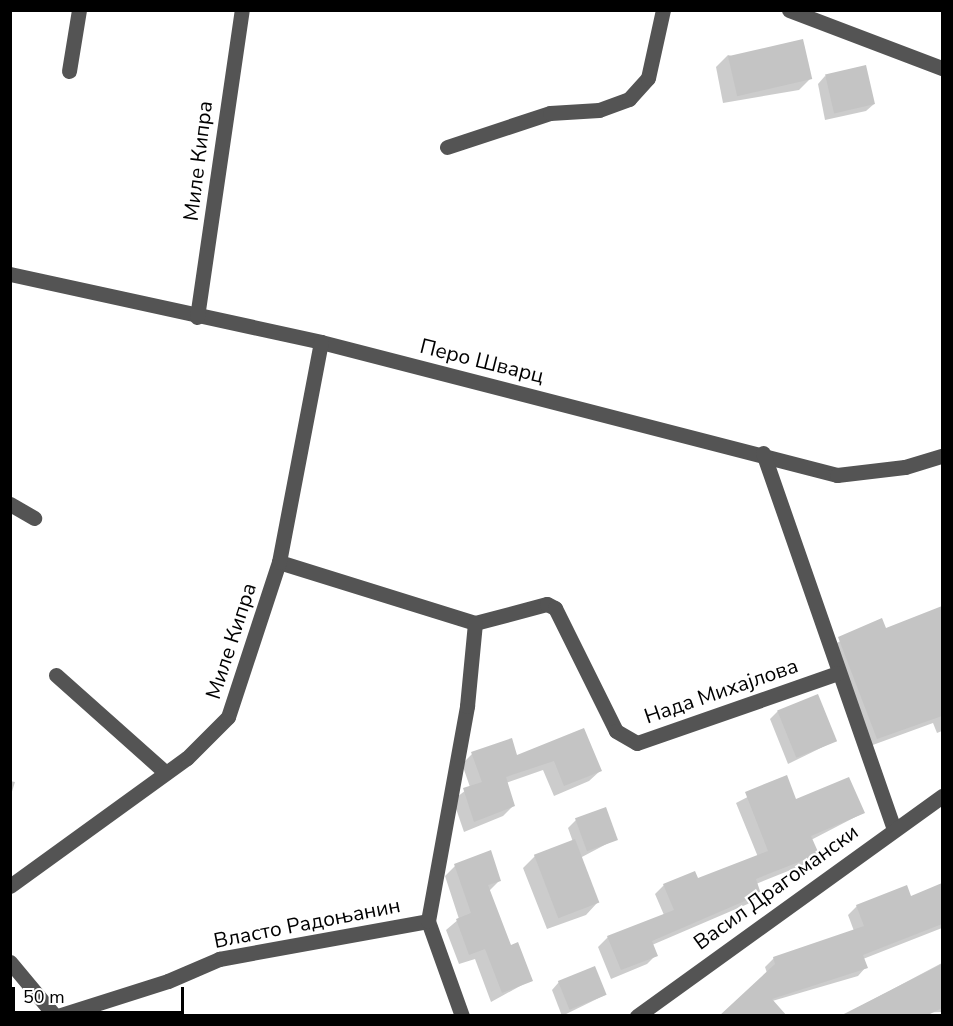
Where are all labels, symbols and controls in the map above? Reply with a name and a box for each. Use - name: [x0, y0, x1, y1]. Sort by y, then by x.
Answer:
- street label: Миле Кипра: [178, 100, 218, 222]
- street label: Перо Шварц: [417, 333, 547, 389]
- street label: Миле Кипра: [200, 580, 262, 702]
- street label: Нада Михајлова: [641, 653, 801, 729]
- street label: Васил Драгомански: [689, 819, 863, 955]
- street label: Власто Радоњанин: [212, 893, 402, 953]
- scale bar: [15, 975, 188, 1013]
- text: 50 m: [23, 985, 65, 1009]

